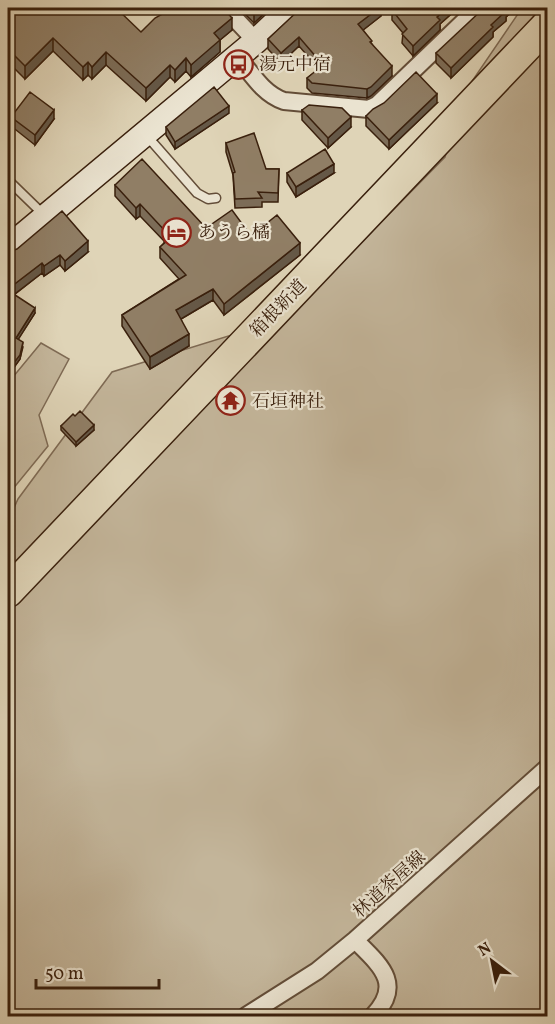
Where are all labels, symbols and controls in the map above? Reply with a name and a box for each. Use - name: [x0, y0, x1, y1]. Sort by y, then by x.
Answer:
- bus stop icon: 湯元中宿: [222, 48, 254, 80]
- place label: 湯元中宿: [259, 53, 331, 78]
- hotel icon: あうら橘: [161, 216, 193, 248]
- place label: あうら橘: [198, 221, 270, 246]
- street label: 箱根新道: [245, 274, 313, 344]
- temple icon: 石垣神社: [215, 385, 247, 417]
- place label: 石垣神社: [252, 390, 324, 415]
- street label: 林道茶屋線: [348, 846, 432, 925]
- north arrow: [462, 931, 522, 991]
- text: N: [474, 937, 496, 962]
- scale bar: [36, 952, 159, 990]
- text: 50 m: [45, 962, 84, 987]

